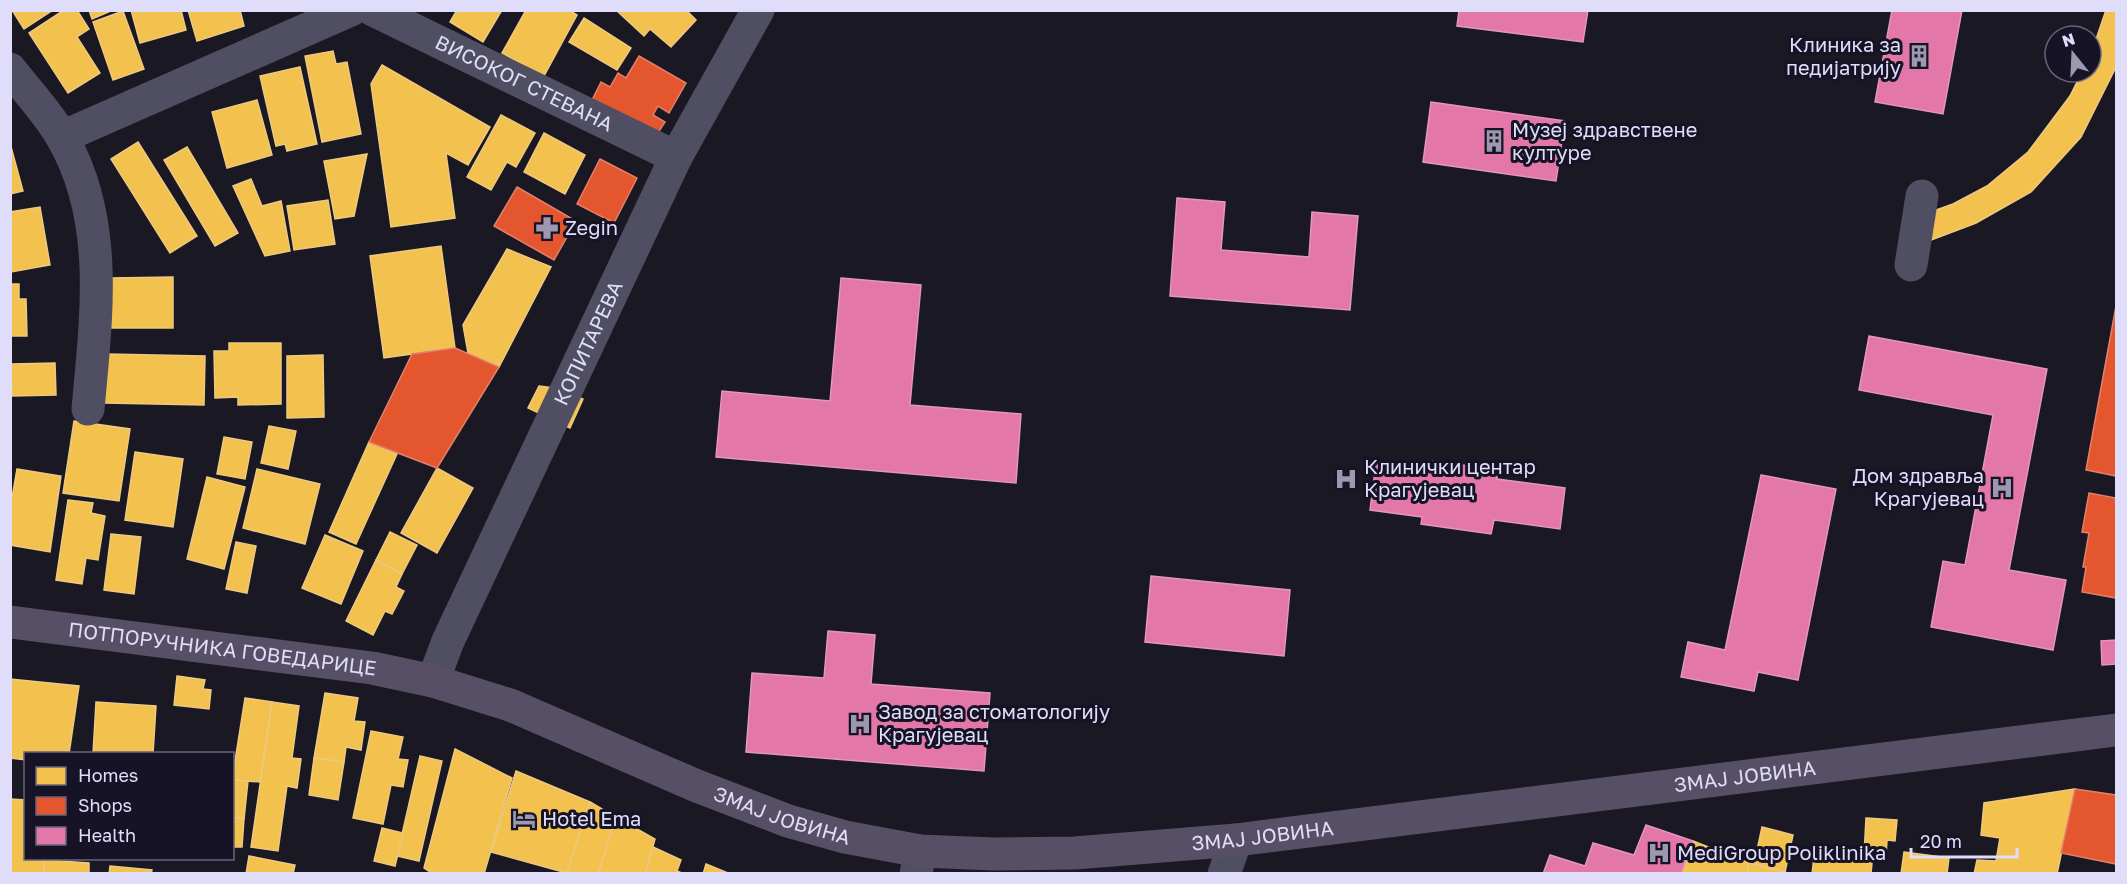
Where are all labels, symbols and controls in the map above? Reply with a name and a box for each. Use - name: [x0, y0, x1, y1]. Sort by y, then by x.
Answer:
- north arrow: [2043, 24, 2103, 84]
- text: N: [2059, 28, 2077, 51]
- street label: ВИСОКОГ СТЕВАНА: [432, 29, 617, 136]
- place label: Клиника за педијатрију: [1786, 32, 1901, 79]
- building icon: Клиника за педијатрију: [1906, 43, 1932, 69]
- place label: Музеј здравствене културе: [1512, 117, 1697, 164]
- building icon: Музеј здравствене културе: [1481, 128, 1507, 154]
- pharmacy icon: Zegin: [534, 215, 560, 241]
- place label: Zegin: [565, 215, 618, 239]
- street label: КОПИТАРЕВА: [548, 277, 627, 409]
- place label: Клинички центар Крагујевац: [1364, 454, 1536, 501]
- place label: Дом здравља Крагујевац: [1853, 463, 1984, 510]
- hospital icon: Клинички центар Крагујевац: [1333, 466, 1359, 492]
- hospital icon: Дом здравља Крагујевац: [1989, 475, 2015, 501]
- street label: ПОТПОРУЧНИКА ГОВЕДАРИЦЕ: [67, 617, 378, 679]
- place label: Завод за стоматологију Крагујевац: [878, 699, 1110, 746]
- hospital icon: Завод за стоматологију Крагујевац: [847, 711, 873, 737]
- legend: [24, 752, 234, 860]
- street label: ЗМАЈ ЈОВИНА: [1672, 755, 1817, 796]
- text: Homes: [78, 764, 138, 786]
- street label: ЗМАЈ ЈОВИНА: [711, 781, 853, 849]
- text: Shops: [78, 794, 132, 816]
- hotel icon: Hotel Ema: [511, 806, 537, 832]
- place label: Hotel Ema: [542, 806, 641, 830]
- street label: ЗМАЈ ЈОВИНА: [1190, 815, 1335, 855]
- scale bar: [1911, 821, 2018, 859]
- text: Health: [78, 824, 136, 846]
- text: 20 m: [1920, 830, 1962, 852]
- hospital icon: MediGroup Poliklinika: [1646, 840, 1672, 866]
- place label: MediGroup Poliklinika: [1677, 840, 1886, 864]

